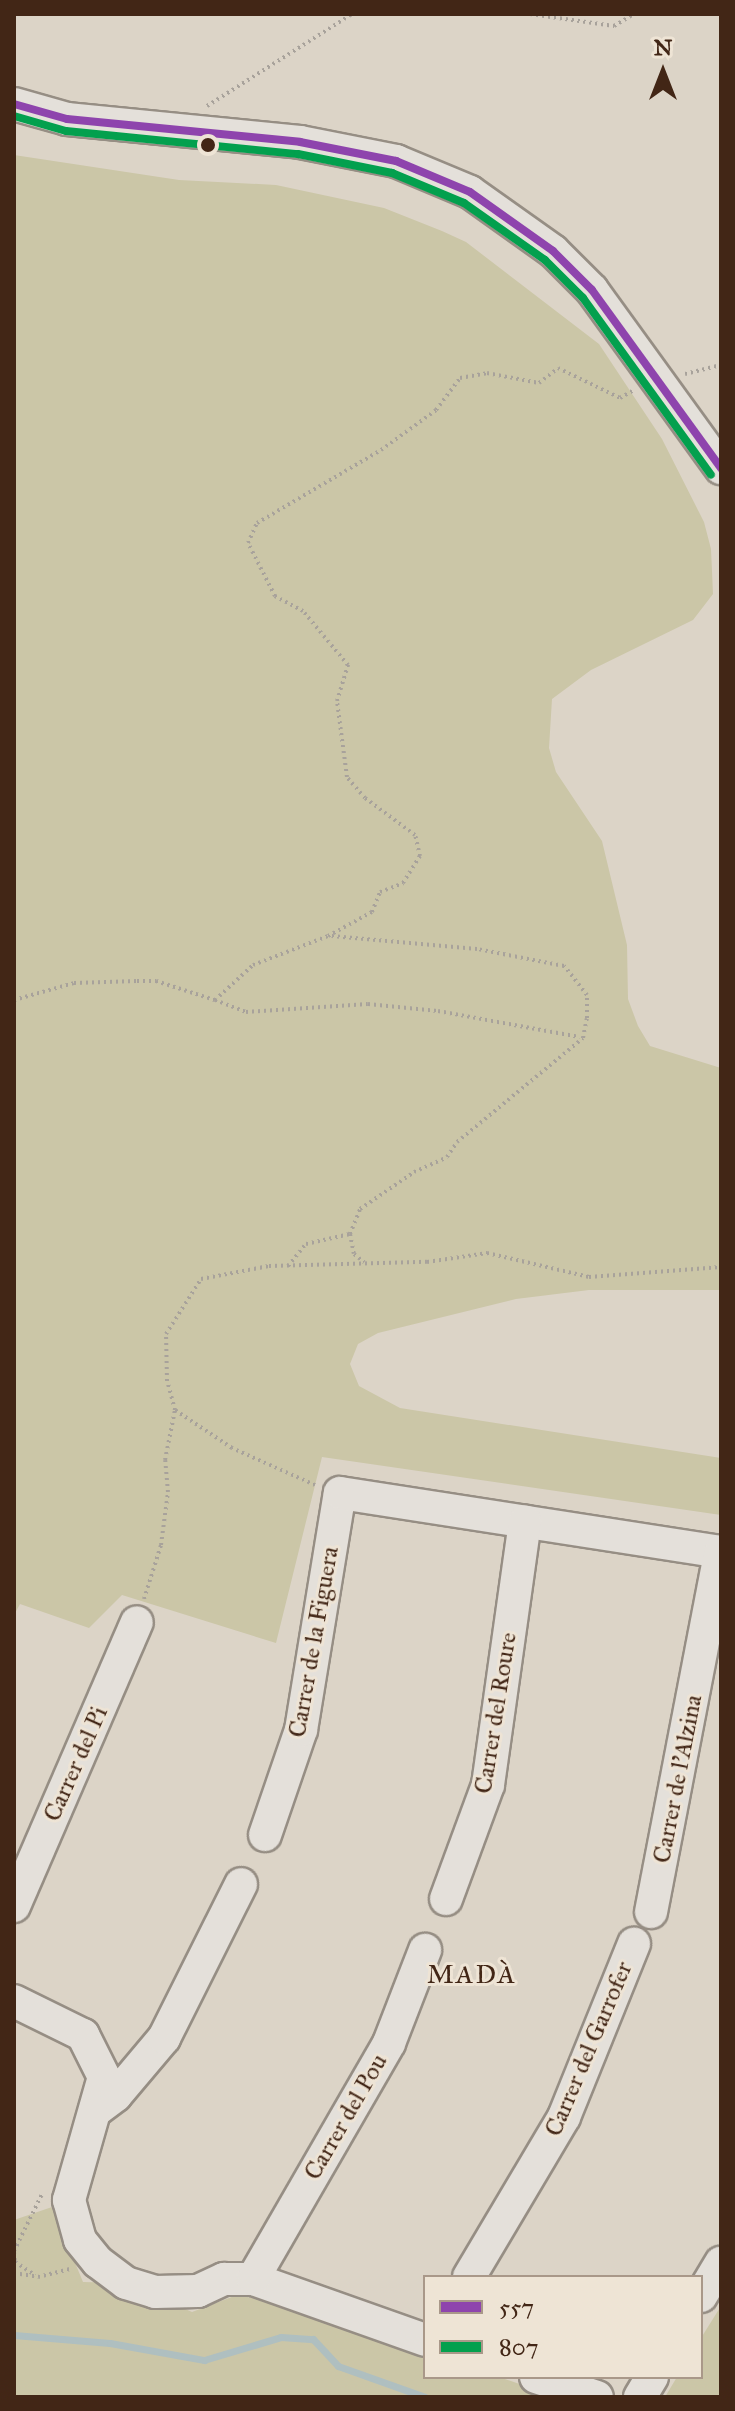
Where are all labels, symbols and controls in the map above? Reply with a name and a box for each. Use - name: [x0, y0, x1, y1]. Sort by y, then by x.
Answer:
- north arrow: [623, 32, 703, 112]
- text: N: [654, 34, 672, 61]
- unlabelled marker: [200, 137, 216, 153]
- street label: Carrer de la Figuera: [283, 1544, 345, 1740]
- street label: Carrer del Roure: [469, 1630, 523, 1796]
- street label: Carrer de l'Alzina: [648, 1693, 708, 1865]
- street label: Carrer del Pi: [38, 1702, 114, 1826]
- street label: Carrer del Garrofer: [539, 1957, 639, 2141]
- district label: MADÀ: [427, 1959, 517, 1991]
- street label: Carrer del Pou: [298, 2049, 394, 2185]
- legend: [423, 2275, 703, 2379]
- text: 557: [499, 2292, 534, 2322]
- text: 807: [499, 2332, 539, 2362]

